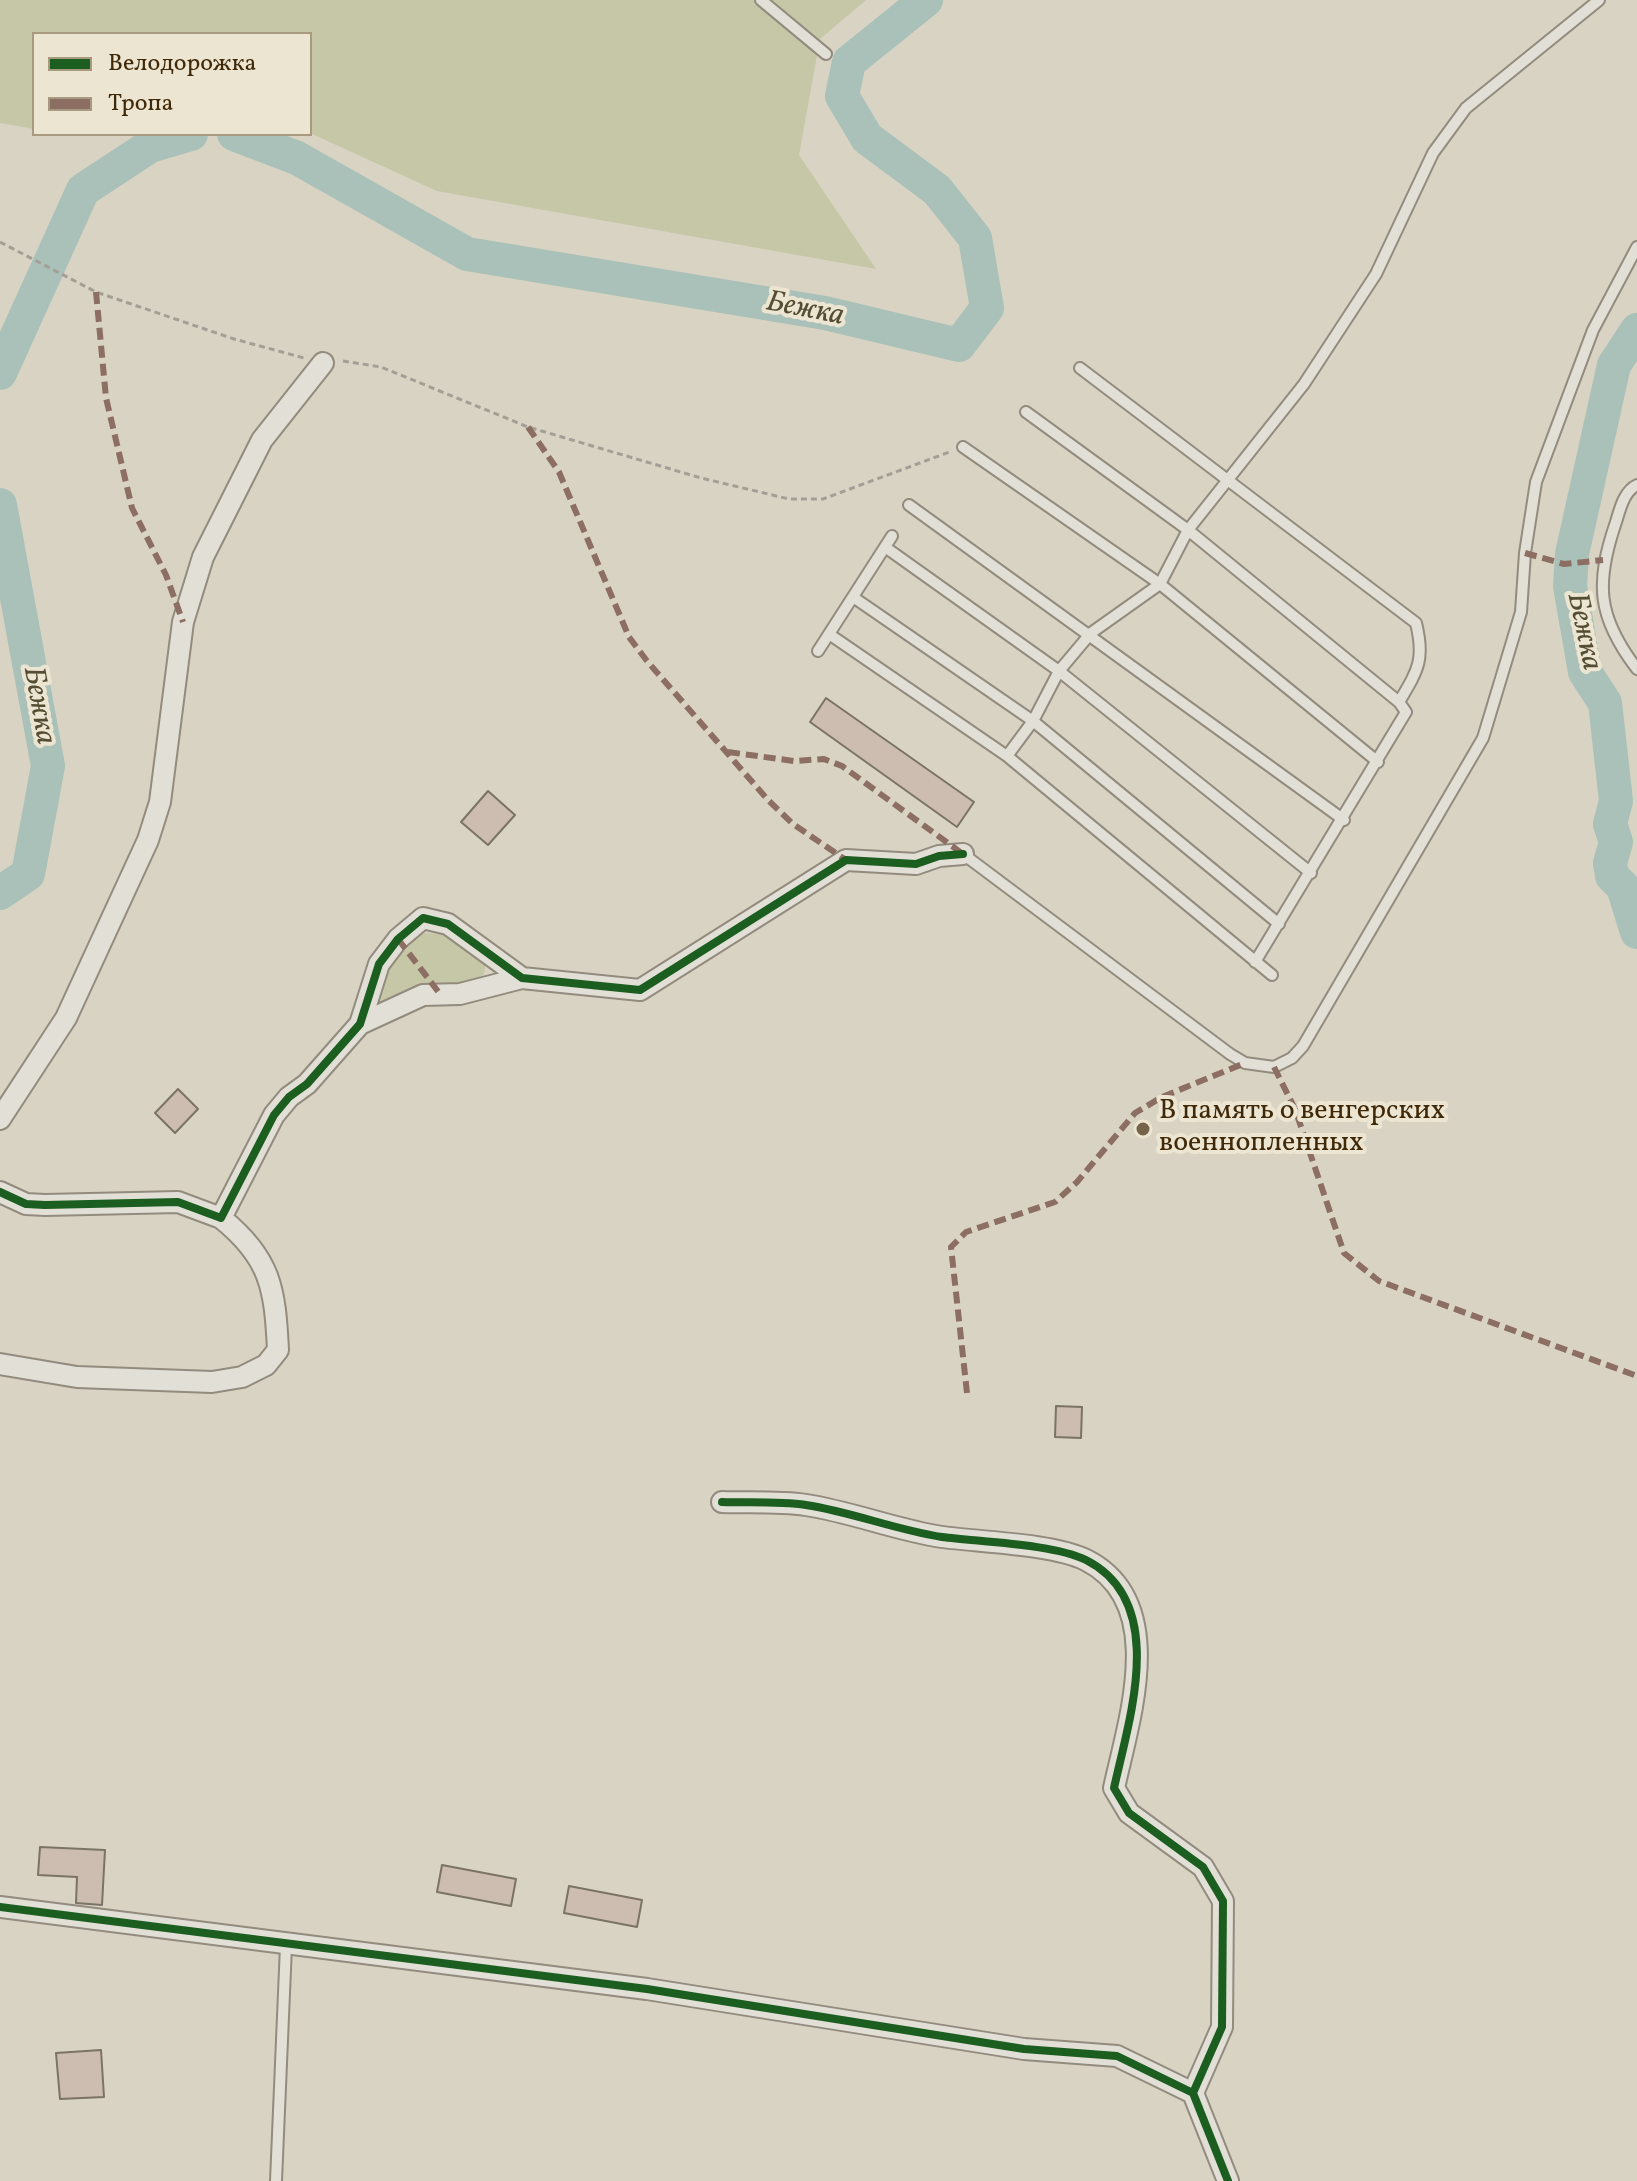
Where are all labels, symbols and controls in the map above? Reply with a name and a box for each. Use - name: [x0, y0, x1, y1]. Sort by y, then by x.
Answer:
- legend: [32, 32, 312, 136]
- text: Велодорожка: [108, 47, 256, 81]
- text: Тропа: [108, 87, 174, 121]
- water label: Бежка: [763, 286, 847, 336]
- water label: Бежка: [1556, 590, 1608, 674]
- water label: Бежка: [12, 664, 62, 748]
- place label: В память о венгерских военнопленных: [1159, 1096, 1445, 1162]
- marker: В память о венгерских военнопленных: [1134, 1120, 1152, 1138]

